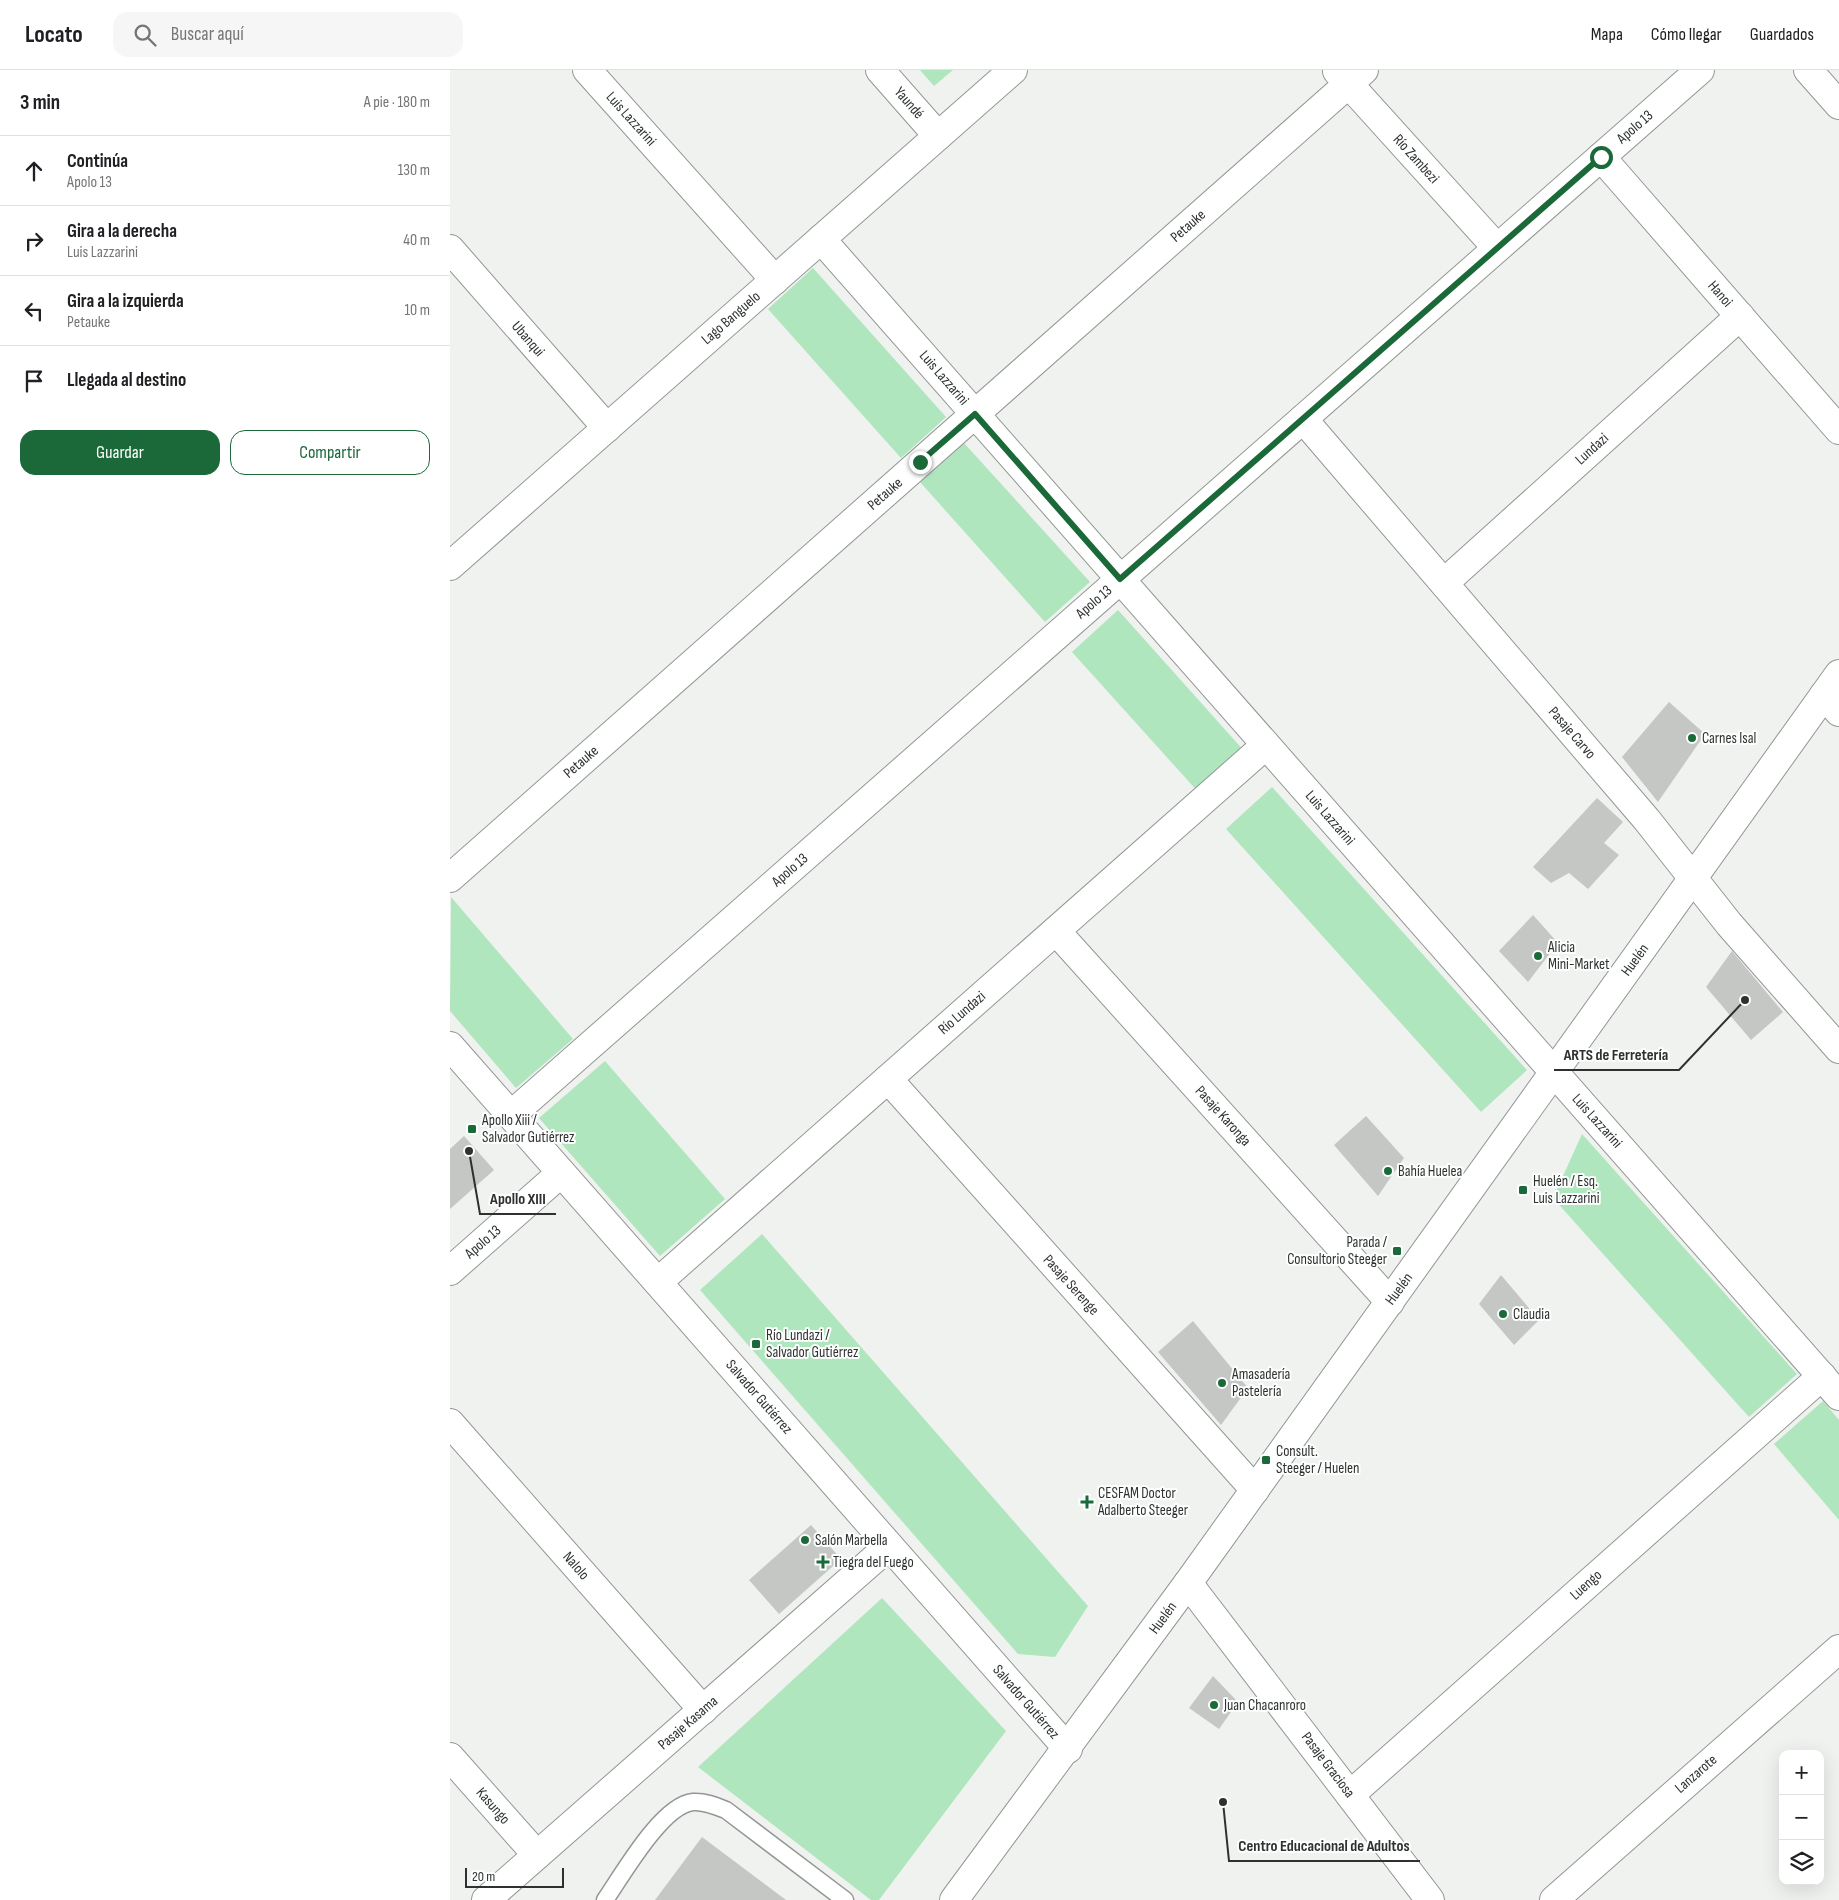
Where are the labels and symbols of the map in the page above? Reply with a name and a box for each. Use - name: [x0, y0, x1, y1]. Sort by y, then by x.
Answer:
- street label: Yaundé: [890, 83, 928, 123]
- street label: Luis Lazzarini: [602, 88, 660, 150]
- street label: Apolo 13: [1612, 106, 1657, 149]
- street label: Río Zambezi: [1389, 130, 1443, 188]
- route start: [1590, 146, 1613, 169]
- street label: Petauke: [1167, 206, 1209, 246]
- street label: Hanoi: [1703, 277, 1737, 311]
- street label: Lago Banguelo: [698, 287, 764, 349]
- street label: Ubanqui: [507, 317, 549, 361]
- street label: Luis Lazzarini: [915, 347, 973, 410]
- street label: Lundazi: [1571, 429, 1613, 469]
- route end: [909, 451, 932, 474]
- street label: Petauke: [864, 474, 906, 514]
- street label: Apolo 13: [1071, 581, 1116, 624]
- street label: Pasaje Carvo: [1544, 703, 1600, 763]
- place label: Carnes Isal: [1702, 729, 1756, 748]
- marker: Carnes Isal: [1686, 732, 1698, 744]
- street label: Petauke: [560, 742, 602, 782]
- street label: Luis Lazzarini: [1301, 787, 1359, 850]
- street label: Apolo 13: [767, 849, 812, 892]
- place label: Alicia Mini-Market: [1547, 938, 1610, 974]
- street label: Huelén: [1617, 940, 1653, 980]
- marker: Alicia Mini-Market: [1532, 950, 1544, 962]
- street label: Río Lundazi: [934, 987, 990, 1039]
- callout: ARTS de Ferretería: [1554, 1039, 1679, 1070]
- text: ARTS de Ferretería: [1563, 1046, 1668, 1065]
- street label: Pasaje Karonga: [1191, 1082, 1255, 1150]
- street label: Luis Lazzarini: [1568, 1090, 1626, 1152]
- place label: Apollo Xiii / Salvador Gutiérrez: [481, 1111, 575, 1147]
- marker: Apollo Xiii / Salvador Gutiérrez: [466, 1123, 478, 1135]
- place label: Bahía Huelea: [1398, 1162, 1463, 1181]
- marker: Bahía Huelea: [1382, 1165, 1394, 1177]
- place label: Huelén / Esq. Luis Lazzarini: [1533, 1172, 1600, 1208]
- callout: Apollo XIII: [480, 1183, 556, 1214]
- marker: Huelén / Esq. Luis Lazzarini: [1517, 1184, 1529, 1196]
- text: Apollo XIII: [489, 1190, 546, 1209]
- street label: Apolo 13: [460, 1221, 505, 1264]
- place label: Parada / Consultorio Steeger: [1287, 1233, 1388, 1269]
- marker: Parada / Consultorio Steeger: [1391, 1245, 1403, 1257]
- street label: Pasaje Serenge: [1039, 1251, 1103, 1319]
- street label: Huelén: [1381, 1269, 1417, 1309]
- place label: Claudia: [1513, 1305, 1550, 1324]
- marker: Claudia: [1497, 1308, 1509, 1320]
- place label: Río Lundazi / Salvador Gutiérrez: [766, 1326, 859, 1362]
- marker: Río Lundazi / Salvador Gutiérrez: [750, 1338, 762, 1350]
- street label: Salvador Gutiérrez: [721, 1356, 797, 1439]
- place label: Amasadería Pastelería: [1231, 1365, 1291, 1401]
- marker: Amasadería Pastelería: [1216, 1377, 1228, 1389]
- place label: Consult. Steeger / Huelen: [1276, 1442, 1360, 1478]
- marker: Consult. Steeger / Huelen: [1260, 1454, 1272, 1466]
- place label: CESFAM Doctor Adalberto Steeger: [1097, 1484, 1189, 1520]
- marker: CESFAM Doctor Adalberto Steeger: [1080, 1495, 1094, 1509]
- place label: Salón Marbella: [815, 1531, 888, 1550]
- marker: Salón Marbella: [799, 1534, 811, 1546]
- street label: Nalolo: [559, 1548, 593, 1584]
- place label: Tiegra del Fuego: [833, 1553, 914, 1572]
- marker: Tiegra del Fuego: [817, 1556, 829, 1568]
- street label: Luengo: [1566, 1566, 1606, 1604]
- street label: Huelén: [1145, 1598, 1181, 1638]
- street label: Salvador Gutiérrez: [988, 1661, 1064, 1744]
- street label: Pasaje Kasama: [654, 1692, 722, 1754]
- place label: Juan Chacanroro: [1223, 1696, 1306, 1715]
- marker: Juan Chacanroro: [1208, 1699, 1220, 1711]
- street label: Pasaje Graciosa: [1297, 1728, 1359, 1802]
- street label: Lanzarote: [1671, 1751, 1721, 1797]
- street label: Kasungo: [472, 1784, 514, 1828]
- callout: Centro Educacional de Adultos: [1229, 1830, 1420, 1861]
- text: Centro Educacional de Adultos: [1238, 1837, 1410, 1856]
- scale bar: [465, 1865, 564, 1888]

